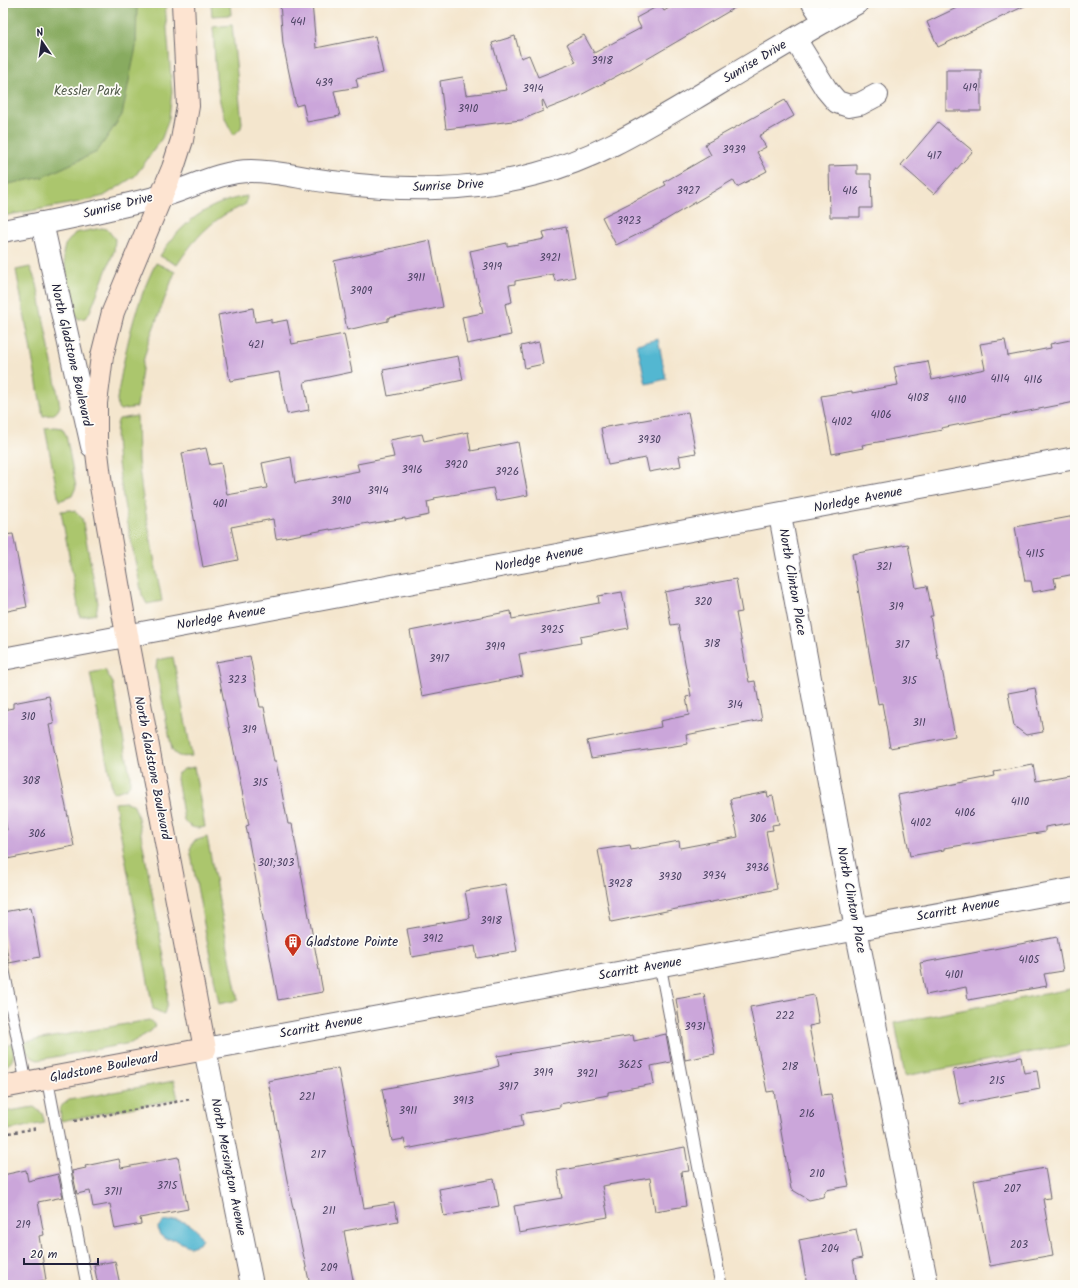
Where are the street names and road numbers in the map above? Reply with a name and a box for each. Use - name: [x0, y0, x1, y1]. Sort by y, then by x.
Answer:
- street label: Sunrise Drive: [719, 35, 791, 89]
- street label: Sunrise Drive: [412, 174, 484, 198]
- street label: Sunrise Drive: [81, 187, 155, 225]
- street label: North Gladstone Boulevard: [44, 281, 98, 429]
- street label: Norledge Avenue: [812, 481, 904, 519]
- street label: North Clinton Place: [772, 527, 812, 637]
- street label: Norledge Avenue: [493, 540, 585, 578]
- street label: Norledge Avenue: [175, 600, 267, 636]
- street label: North Gladstone Boulevard: [128, 694, 176, 842]
- street label: North Clinton Place: [830, 845, 872, 955]
- street label: Scarritt Avenue: [915, 892, 1001, 928]
- street label: Scarritt Avenue: [597, 951, 683, 987]
- street label: Scarritt Avenue: [278, 1009, 364, 1045]
- street label: Gladstone Boulevard: [48, 1047, 160, 1089]
- street label: North Mersington Avenue: [204, 1096, 252, 1238]

